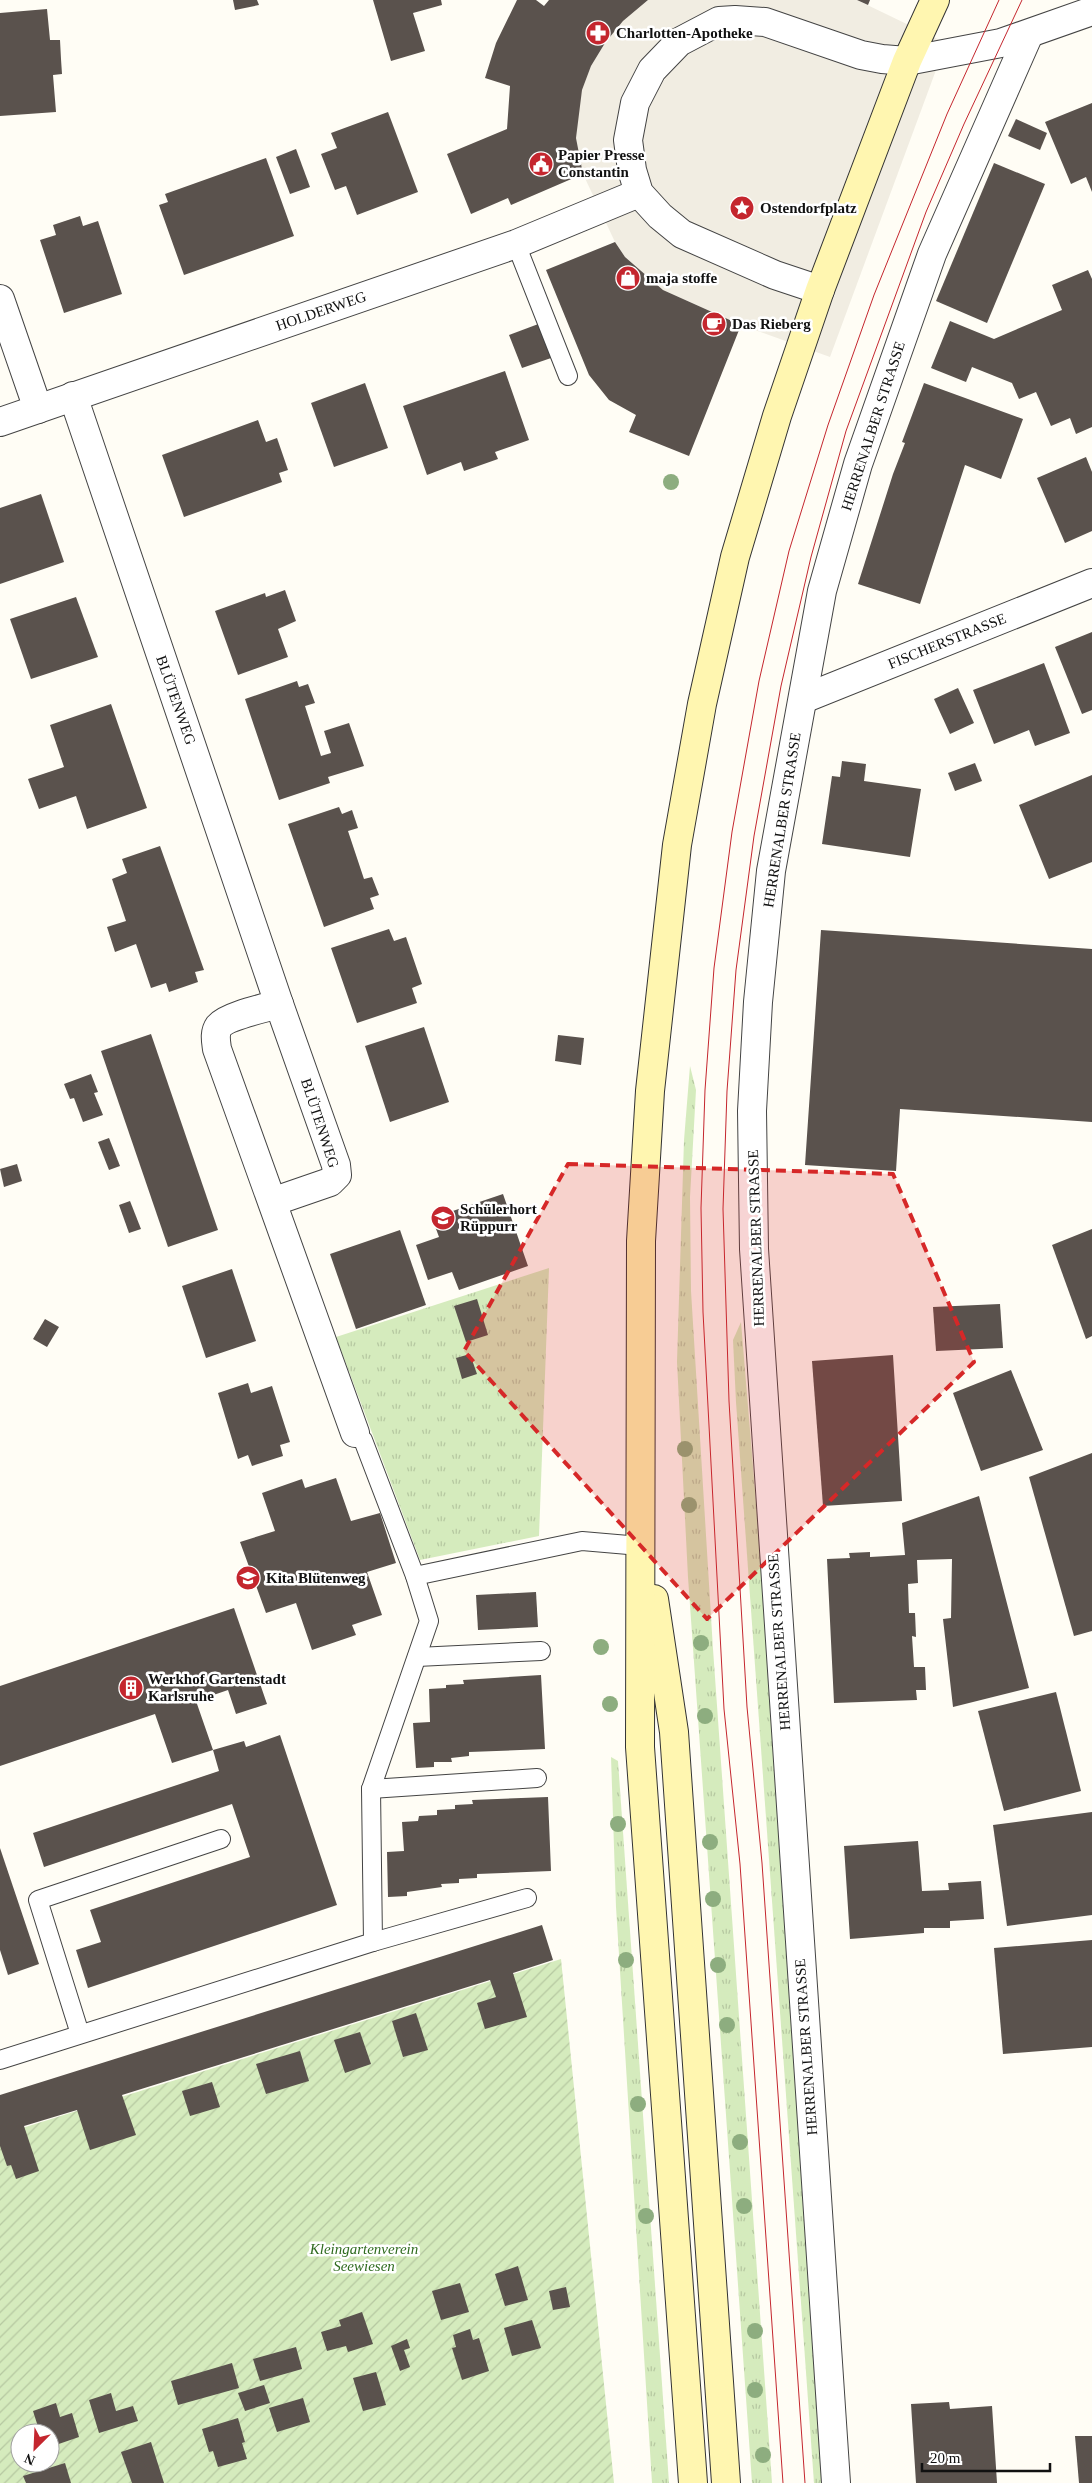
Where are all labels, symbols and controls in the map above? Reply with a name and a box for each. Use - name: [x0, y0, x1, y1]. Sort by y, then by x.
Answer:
- pharmacy icon: Charlotten-Apotheke: [585, 20, 611, 46]
- place label: Charlotten-Apotheke: [616, 25, 753, 41]
- place label: Papier Presse Constantin: [558, 147, 645, 180]
- public building icon: Papier Presse Constantin: [528, 151, 554, 177]
- place icon: Ostendorfplatz: [729, 195, 755, 221]
- place label: Ostendorfplatz: [760, 200, 857, 216]
- shop icon: maja stoffe: [615, 265, 641, 291]
- place label: maja stoffe: [646, 270, 718, 286]
- street label: HOLDERWEG: [274, 288, 368, 334]
- cafe icon: Das Rieberg: [701, 311, 727, 337]
- place label: Das Rieberg: [732, 316, 811, 332]
- street label: HERRENALBER STRASSE: [838, 339, 908, 513]
- street label: FISCHERSTRASSE: [886, 610, 1008, 672]
- street label: BLÜTENWEG: [153, 653, 199, 747]
- street label: HERRENALBER STRASSE: [760, 731, 804, 909]
- street label: BLÜTENWEG: [298, 1076, 342, 1170]
- street label: HERRENALBER STRASSE: [745, 1149, 767, 1327]
- place label: Schülerhort Rüppurr: [460, 1201, 537, 1234]
- school or university icon: Schülerhort Rüppurr: [430, 1205, 456, 1231]
- street label: HERRENALBER STRASSE: [765, 1553, 793, 1731]
- school or university icon: Kita Blütenweg: [235, 1565, 261, 1591]
- place label: Kita Blütenweg: [266, 1570, 366, 1586]
- place label: Werkhof Gartenstadt Karlsruhe: [148, 1671, 286, 1704]
- building icon: Werkhof Gartenstadt Karlsruhe: [118, 1675, 144, 1701]
- street label: HERRENALBER STRASSE: [792, 1958, 820, 2136]
- park label: Kleingartenverein Seewiesen: [309, 2241, 418, 2274]
- north arrow: [10, 2423, 60, 2473]
- scale bar: [922, 2440, 1050, 2472]
- text: 20 m: [930, 2450, 961, 2466]
- text: N: [22, 2451, 38, 2468]

